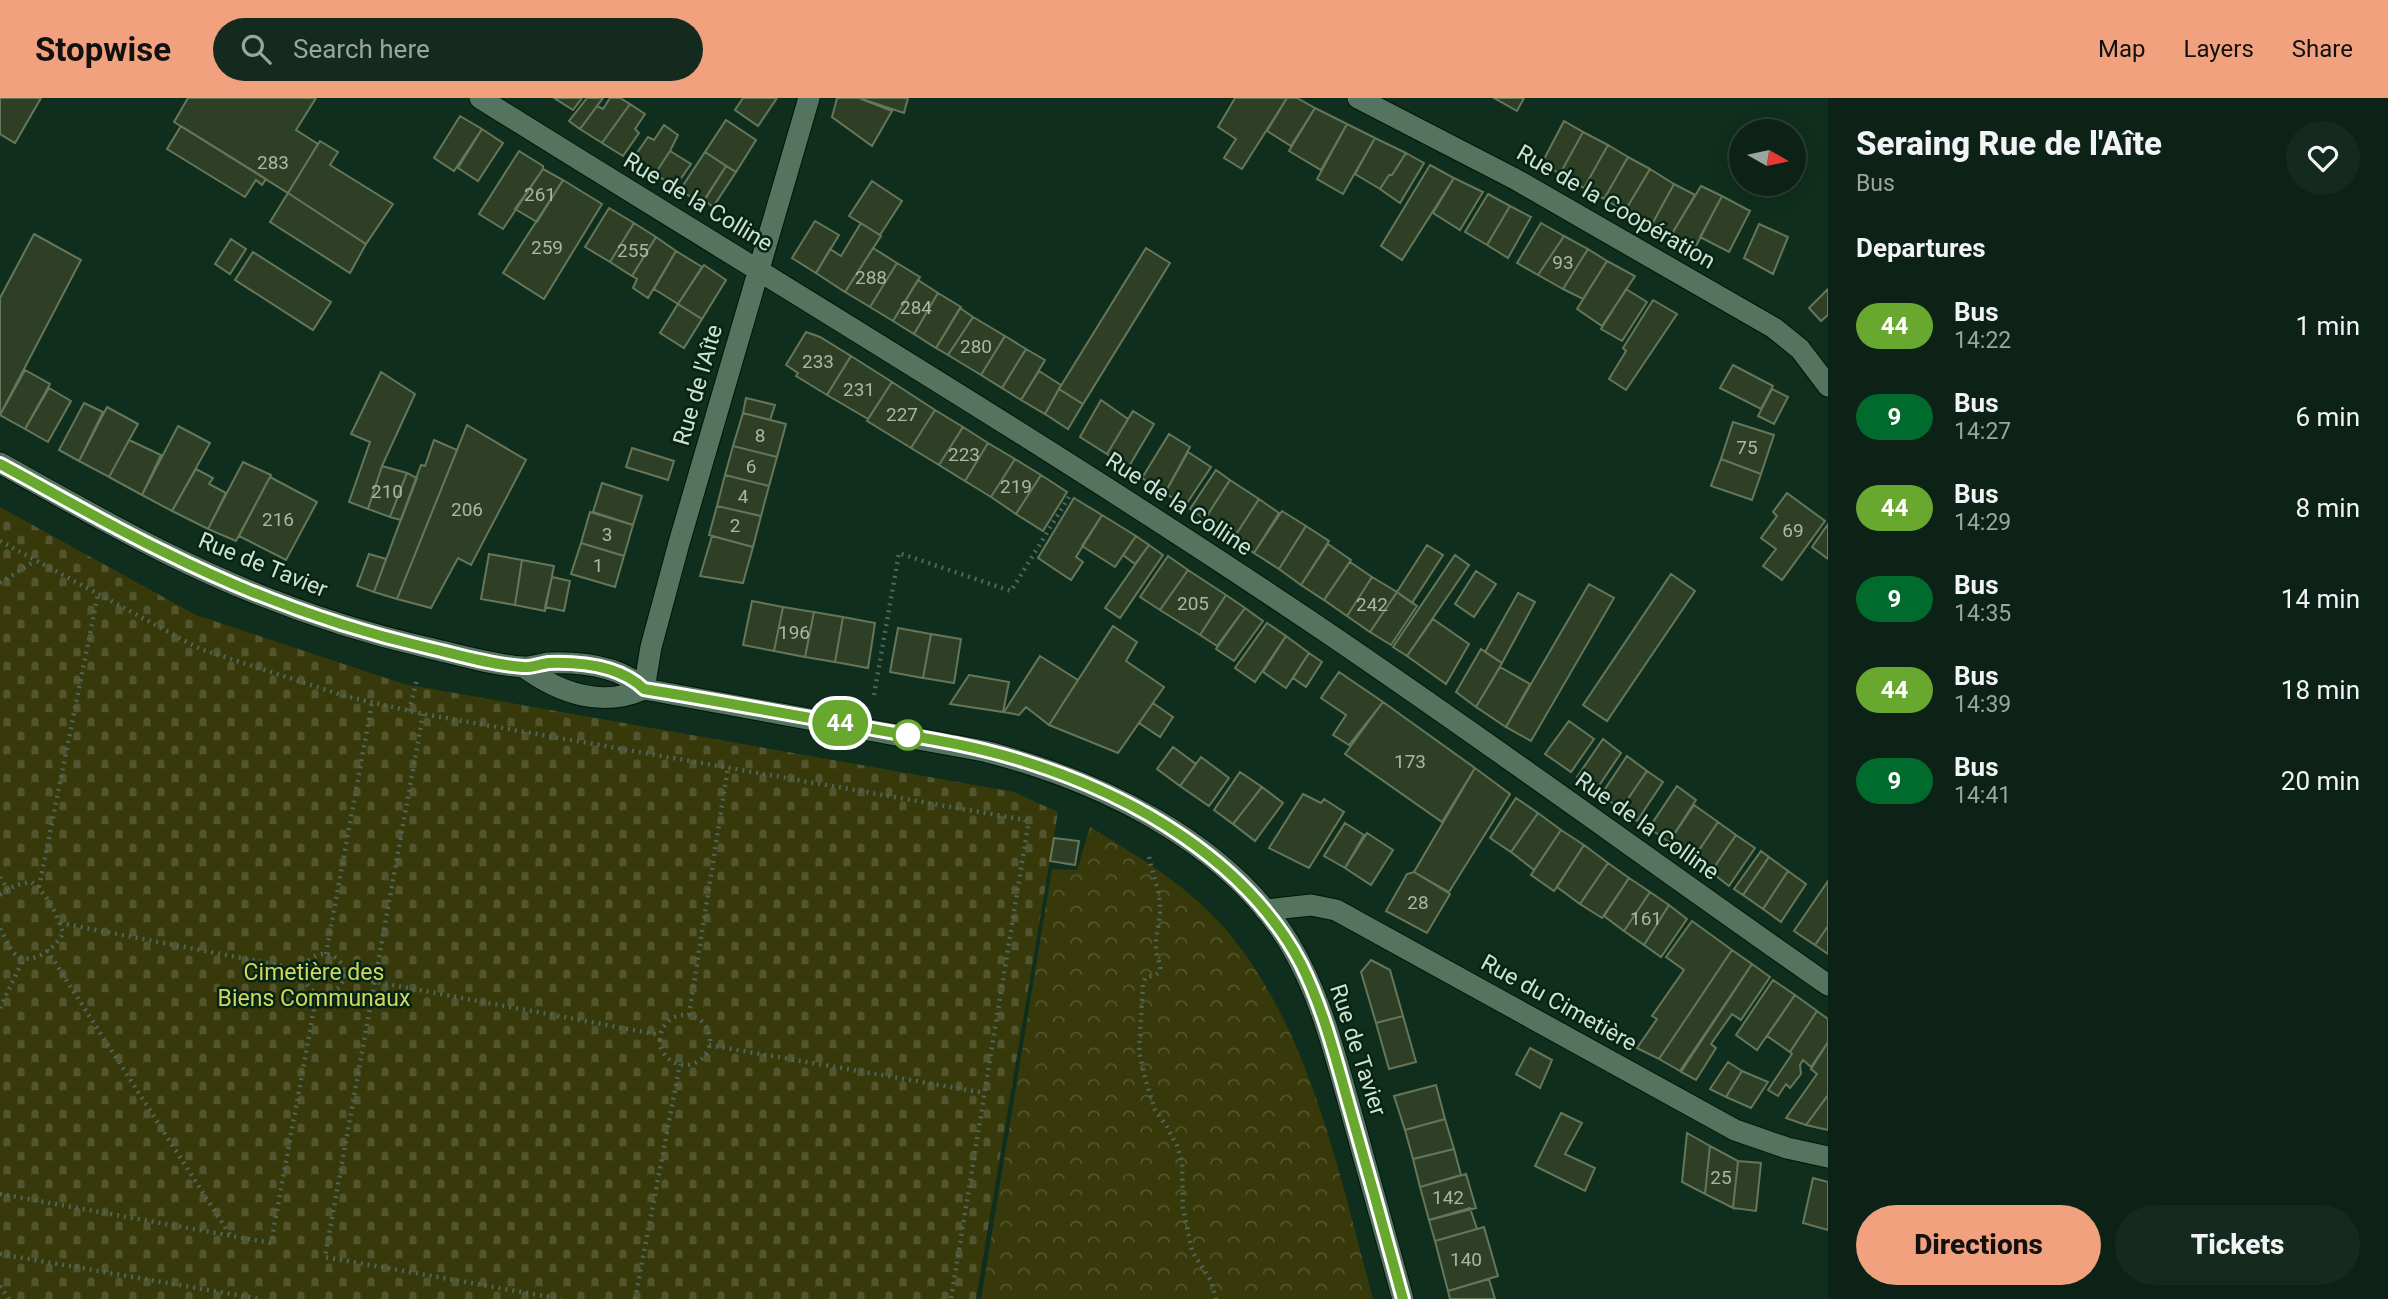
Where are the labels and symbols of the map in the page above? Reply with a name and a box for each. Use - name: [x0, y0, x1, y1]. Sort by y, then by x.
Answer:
- north arrow: [1729, 119, 1806, 196]
- street label: Rue de la Coopération: [1512, 139, 1720, 275]
- street label: Rue de la Colline: [619, 147, 777, 257]
- house number: 283: [257, 151, 289, 174]
- house number: 261: [524, 183, 556, 206]
- house number: 259: [531, 236, 563, 259]
- house number: 255: [617, 239, 649, 262]
- house number: 93: [1552, 251, 1574, 274]
- house number: 288: [855, 266, 887, 289]
- house number: 284: [900, 296, 932, 319]
- street label: Rue de l'Aîte: [668, 322, 728, 448]
- house number: 280: [960, 335, 992, 358]
- house number: 233: [802, 350, 834, 373]
- house number: 231: [843, 378, 875, 401]
- house number: 227: [886, 403, 918, 426]
- house number: 8: [755, 424, 765, 447]
- house number: 75: [1736, 436, 1758, 459]
- house number: 223: [948, 443, 980, 466]
- street label: Rue de la Colline: [1101, 447, 1257, 561]
- house number: 6: [746, 455, 756, 478]
- house number: 219: [1000, 475, 1032, 498]
- house number: 210: [371, 480, 403, 503]
- house number: 4: [738, 485, 749, 508]
- house number: 206: [451, 498, 483, 521]
- house number: 216: [262, 508, 294, 531]
- house number: 2: [730, 514, 740, 537]
- house number: 69: [1782, 519, 1804, 542]
- house number: 3: [602, 523, 612, 546]
- street label: Rue de Tavier: [195, 527, 332, 603]
- house number: 1: [593, 554, 603, 577]
- house number: 205: [1177, 592, 1209, 615]
- house number: 242: [1356, 593, 1388, 616]
- house number: 196: [778, 621, 810, 644]
- line badge: 44: [808, 700, 872, 746]
- unlabelled marker: [893, 720, 923, 750]
- house number: 173: [1394, 750, 1426, 773]
- street label: Rue de la Colline: [1570, 766, 1724, 886]
- house number: 28: [1407, 891, 1429, 914]
- house number: 161: [1630, 907, 1662, 930]
- street label: Rue du Cimetière: [1476, 949, 1642, 1057]
- park label: Cimetière des Biens Communaux: [218, 959, 410, 1012]
- street label: Rue de Tavier: [1324, 981, 1392, 1119]
- house number: 25: [1710, 1166, 1732, 1189]
- house number: 142: [1432, 1186, 1464, 1209]
- house number: 140: [1450, 1248, 1482, 1271]

